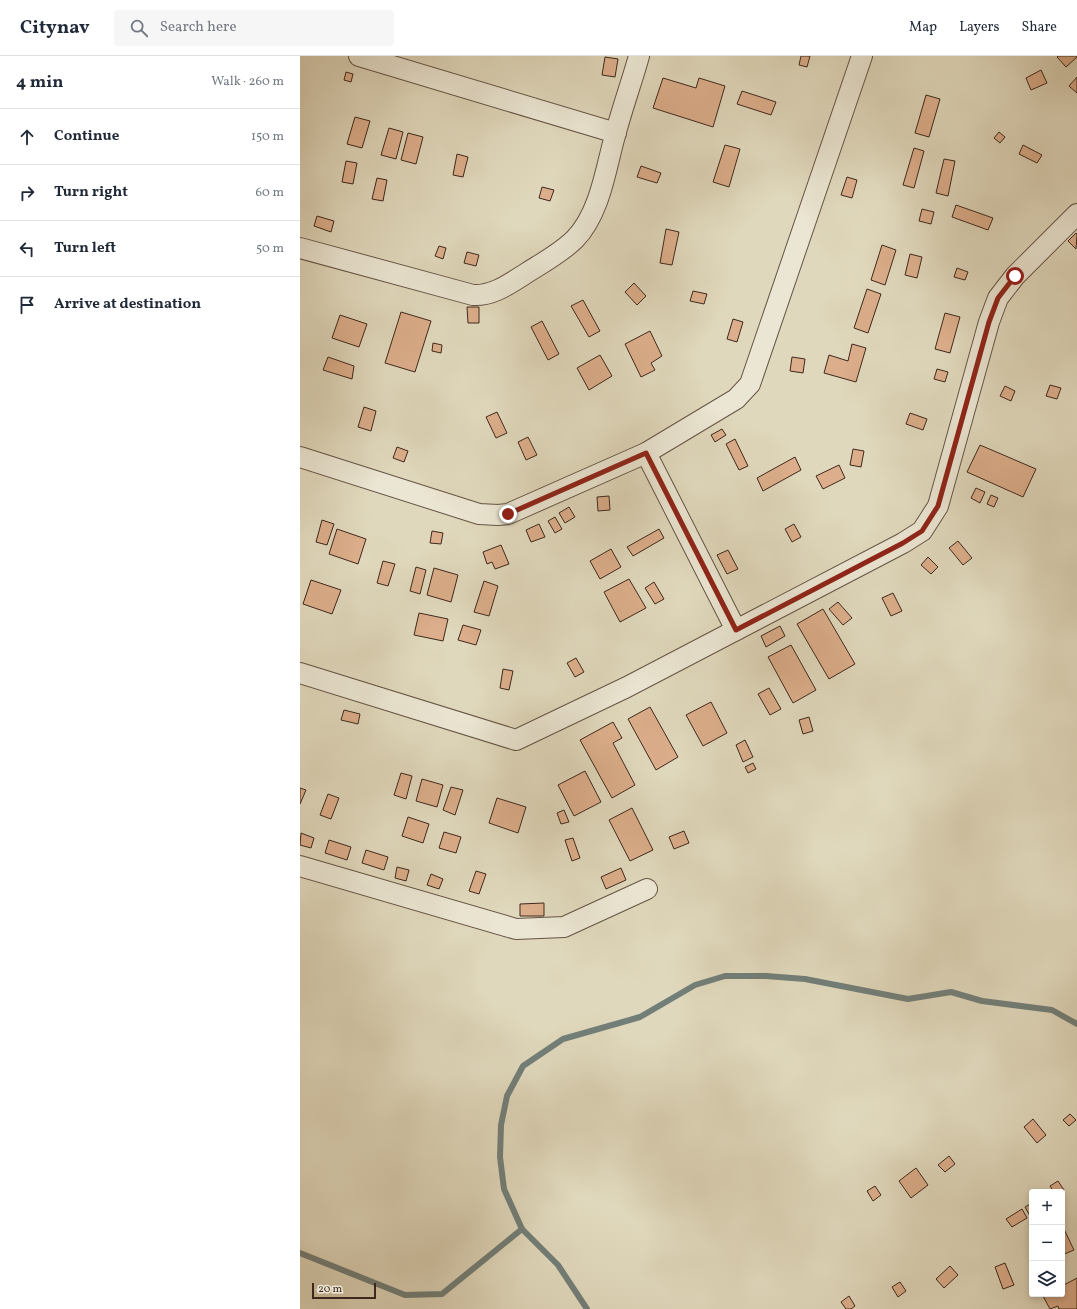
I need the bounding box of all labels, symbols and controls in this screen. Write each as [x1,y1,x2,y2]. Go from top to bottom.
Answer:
search box [114,10,394,46]
text: Citynav [20,15,90,41]
icon: search [128,17,150,39]
text: Search here [160,17,237,38]
text: Map [909,18,937,37]
text: Layers [959,18,999,37]
text: Share [1021,18,1057,37]
text: 4 min [16,71,63,94]
text: Walk · 260 m [211,73,284,91]
icon: ahead [16,126,38,148]
text: Continue [54,126,119,147]
text: 150 m [251,128,284,146]
icon: right [16,182,38,204]
text: Turn right [54,182,128,203]
text: 60 m [256,184,284,202]
icon: left [16,238,38,260]
text: Turn left [54,238,116,259]
text: 50 m [256,240,284,258]
route start [1006,267,1024,285]
icon: arrive [16,294,38,316]
text: Arrive at destination [54,294,201,315]
route end [499,505,517,523]
map controls [1029,1189,1065,1297]
button: + [1029,1189,1065,1225]
button: − [1029,1225,1065,1261]
button: layers [1029,1261,1065,1297]
scale bar [312,1281,376,1300]
text: 20 m [318,1282,342,1297]

